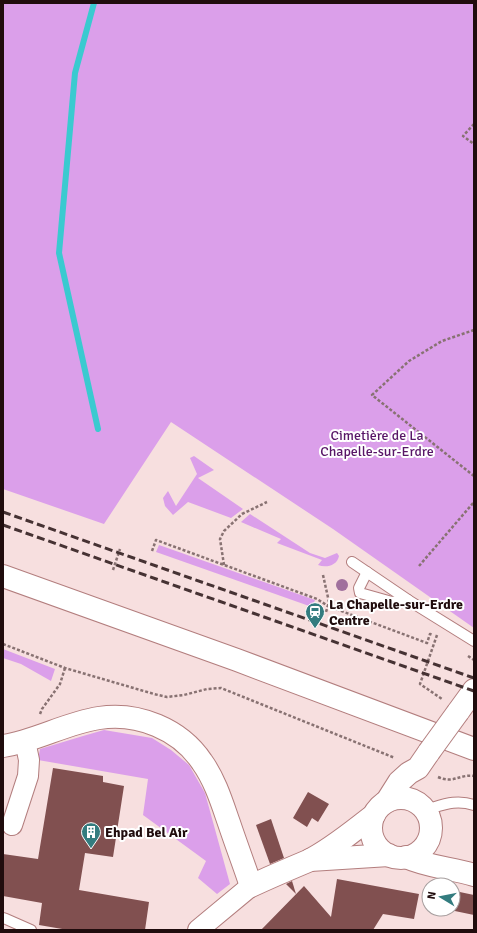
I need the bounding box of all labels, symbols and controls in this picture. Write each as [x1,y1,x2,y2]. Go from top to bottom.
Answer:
park label: Cimetière de La Chapelle-sur-Erdre [320,427,434,460]
place label: La Chapelle-sur-Erdre Centre [329,596,463,629]
station icon: La Chapelle-sur-Erdre Centre [304,601,326,629]
building icon: Ehpad Bel Air [80,821,102,849]
place label: Ehpad Bel Air [105,824,188,841]
north arrow [421,877,461,917]
text: N [425,890,439,900]

